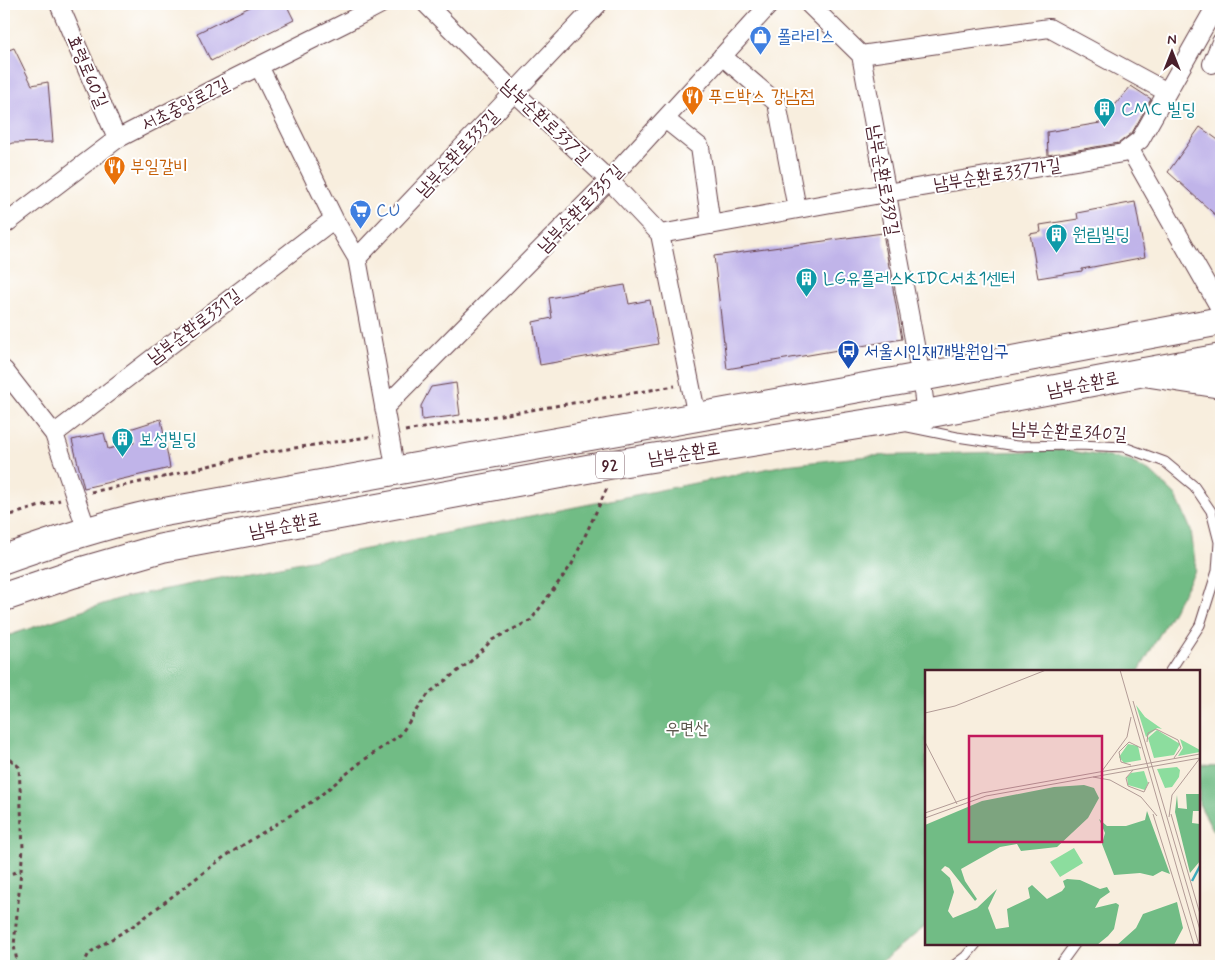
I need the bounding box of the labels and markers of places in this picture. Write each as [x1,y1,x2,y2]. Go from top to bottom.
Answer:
shop icon: 폴라리스 [749,24,773,55]
place label: 폴라리스 [777,25,835,49]
restaurant icon: 푸드박스 강남점 [680,84,704,115]
place label: 푸드박스 강남점 [708,85,815,109]
building icon: CMC 빌딩 [1093,97,1117,128]
place label: CMC 빌딩 [1121,98,1196,122]
restaurant icon: 부일갈비 [102,154,126,185]
place label: 부일갈비 [130,155,188,179]
supermarket icon: CU [348,198,372,229]
place label: CU [376,199,401,223]
building icon: 원림빌딩 [1044,222,1068,253]
place label: 원림빌딩 [1072,223,1130,247]
building icon: LG유플러스KIDC서초1센터 [795,266,819,297]
place label: LG유플러스KIDC서초1센터 [823,267,1015,291]
bus stop icon: 서울시인재개발원입구 [836,339,860,370]
place label: 서울시인재개발원입구 [864,340,1009,364]
building icon: 보성빌딩 [111,427,135,458]
place label: 보성빌딩 [139,428,197,452]

